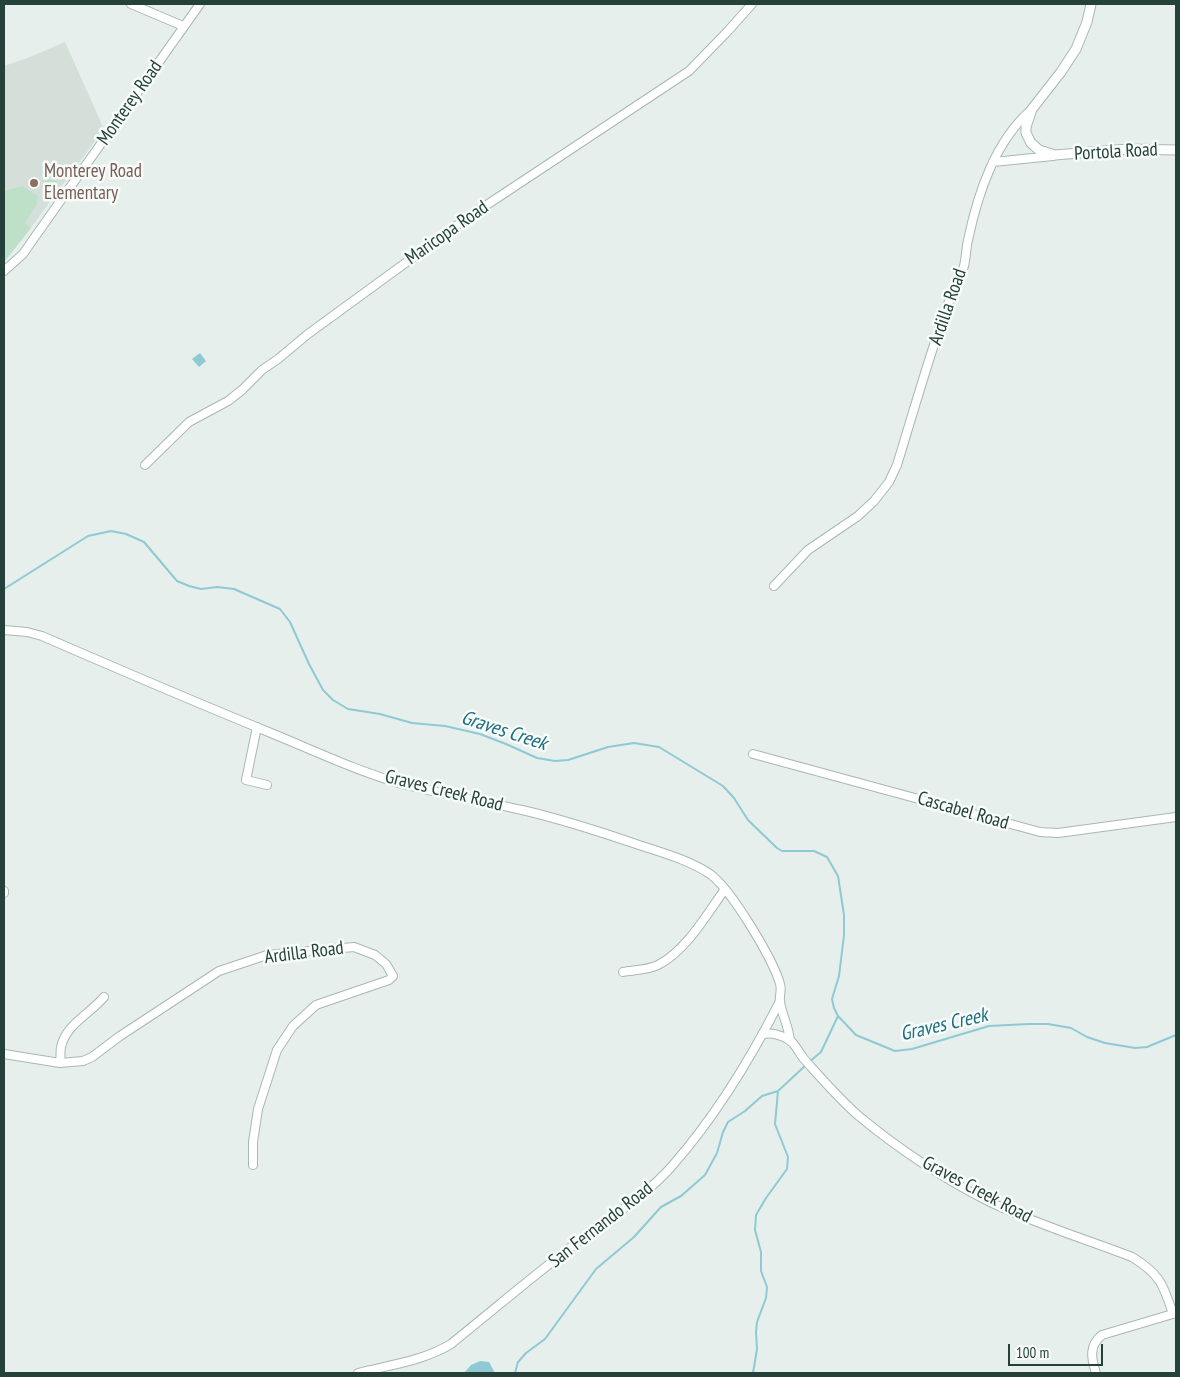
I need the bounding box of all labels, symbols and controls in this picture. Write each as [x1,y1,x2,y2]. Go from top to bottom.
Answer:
street label: Monterey Road [93,56,167,150]
street label: Portola Road [1074,138,1158,166]
place label: Monterey Road Elementary [44,161,142,205]
marker: Monterey Road Elementary [28,177,40,189]
street label: Maricopa Road [401,196,493,270]
street label: Ardilla Road [924,266,972,348]
water label: Graves Creek [458,706,550,756]
street label: Graves Creek Road [383,765,505,817]
street label: Cascabel Road [915,787,1011,835]
street label: Ardilla Road [263,937,345,969]
water label: Graves Creek [898,1003,990,1047]
street label: Graves Creek Road [918,1152,1036,1228]
street label: San Fernando Road [544,1177,658,1273]
scale bar [1010,1334,1105,1366]
text: 100 m [1016,1343,1049,1362]

